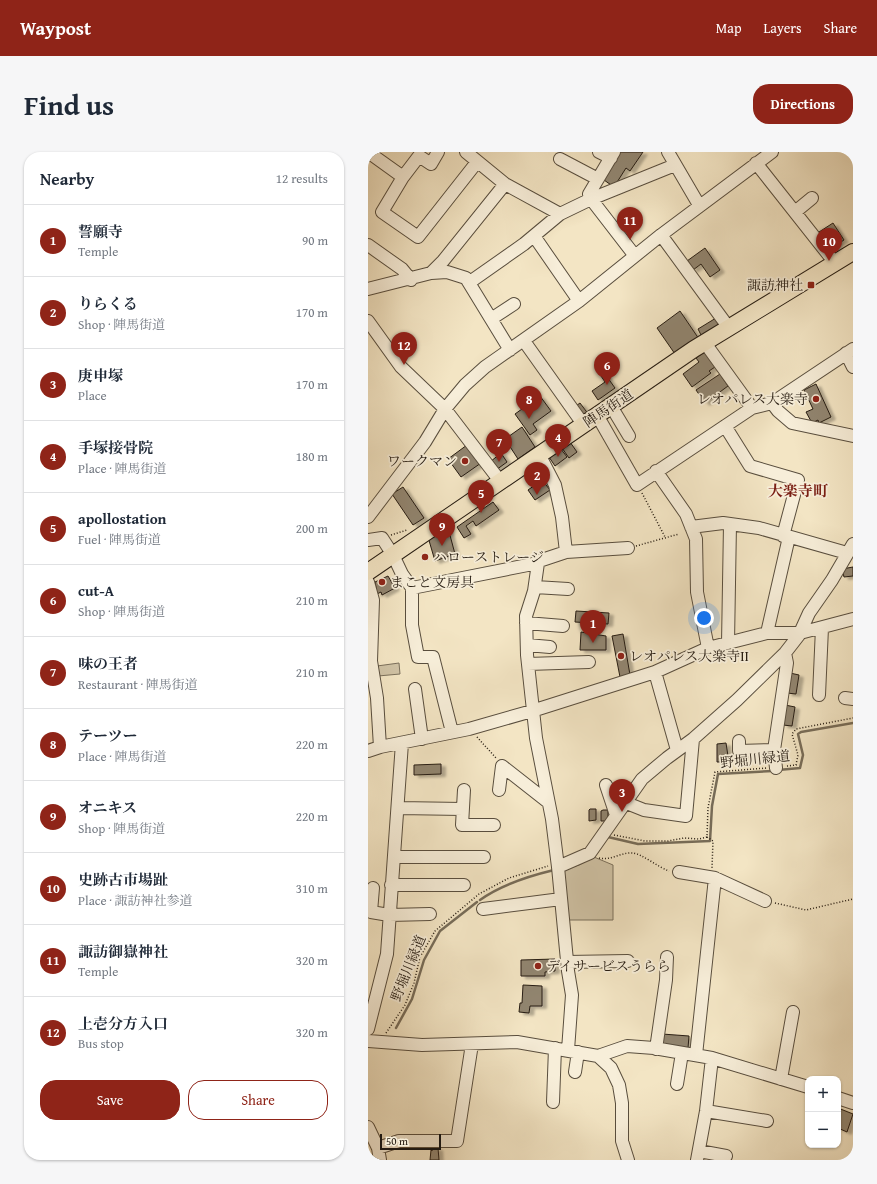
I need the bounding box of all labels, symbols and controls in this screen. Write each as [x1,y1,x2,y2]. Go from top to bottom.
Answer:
text: Waypost [20,14,91,42]
text: Map [716,18,742,38]
text: Layers [764,18,802,38]
text: Share [824,18,857,38]
text: Find us [24,84,114,125]
button: Directions [753,84,853,124]
text: Nearby [40,166,94,191]
text: 12 results [276,169,328,188]
pin: 11 [617,207,643,240]
text: 誓願寺 [78,221,123,242]
pin: 10 [816,228,842,261]
text: 1 [50,231,56,250]
text: 90 m [302,231,328,250]
text: Temple [78,242,118,261]
place label: 諏訪神社 [747,275,803,295]
marker: 諏訪神社 [806,280,816,290]
text: りらくる [78,293,138,314]
text: 2 [50,303,56,322]
text: 170 m [296,303,328,322]
text: Shop · 陣馬街道 [78,315,165,334]
pin: 12 [391,332,417,365]
pin: 6 [594,352,620,385]
text: 庚申塚 [78,365,123,386]
text: 3 [50,375,56,394]
text: 170 m [296,375,328,394]
street label: 陣馬街道 [579,384,637,432]
text: Place [78,386,107,405]
pin: 8 [516,386,542,419]
place label: レオパレス大楽寺 [697,389,808,409]
marker: レオパレス大楽寺 [811,394,821,404]
pin: 4 [545,424,571,457]
pin: 7 [486,429,512,462]
text: 手塚接骨院 [78,437,153,458]
text: 4 [50,447,56,466]
text: 180 m [296,447,328,466]
place label: ワークマン [387,451,457,471]
marker: ワークマン [460,456,470,466]
text: Place · 陣馬街道 [78,459,167,478]
pin: 2 [524,462,550,495]
pin: 5 [468,480,494,513]
district label: 大楽寺町 [768,480,828,501]
text: apollostation [78,508,166,529]
pin: 9 [429,513,455,546]
text: 5 [50,519,56,538]
text: 200 m [296,519,328,538]
text: Fuel · 陣馬街道 [78,530,161,549]
place label: ハローストレージ [433,547,544,567]
marker: ハローストレージ [420,552,430,562]
place label: まこと文房具 [390,572,474,592]
marker: まこと文房具 [377,577,387,587]
text: cut-A [78,580,114,601]
text: 6 [50,591,56,610]
text: 210 m [296,591,328,610]
text: Shop · 陣馬街道 [78,602,165,621]
your location [694,608,714,628]
pin: 1 [580,610,606,643]
place label: レオパレス大楽寺Ⅱ [629,646,749,666]
marker: レオパレス大楽寺Ⅱ [616,651,626,661]
text: 味の王者 [78,653,138,674]
text: 7 [50,663,56,682]
text: 210 m [296,663,328,682]
text: Restaurant · 陣馬街道 [78,675,198,694]
text: テーツー [78,725,137,746]
text: 8 [50,735,56,754]
text: 220 m [296,735,328,754]
street label: 野堀川緑道 [719,745,791,773]
text: Place · 陣馬街道 [78,747,167,766]
pin: 3 [609,779,635,812]
text: オニキス [78,797,137,818]
text: 9 [50,807,56,826]
text: 220 m [296,807,328,826]
text: Shop · 陣馬街道 [78,819,165,838]
text: 史跡古市場趾 [78,869,168,890]
text: 10 [46,879,60,898]
text: 310 m [296,879,328,898]
text: Place · 諏訪神社参道 [78,891,193,910]
street label: 野堀川緑道 [386,932,430,1004]
text: 諏訪御嶽神社 [78,941,168,962]
text: 11 [46,951,60,970]
text: 320 m [296,951,328,970]
place label: デイサービスうらら [546,956,671,976]
marker: デイサービスうらら [533,961,543,971]
text: Temple [78,962,118,981]
text: 上壱分方入口 [78,1013,168,1034]
text: 12 [46,1023,60,1042]
text: 320 m [296,1023,328,1042]
text: Bus stop [78,1034,124,1053]
map controls [805,1076,841,1148]
button: + [805,1076,841,1112]
button: Save [40,1080,180,1120]
button: Share [188,1080,328,1120]
button: − [805,1112,841,1148]
scale bar [380,1132,441,1151]
text: 50 m [386,1133,408,1149]

